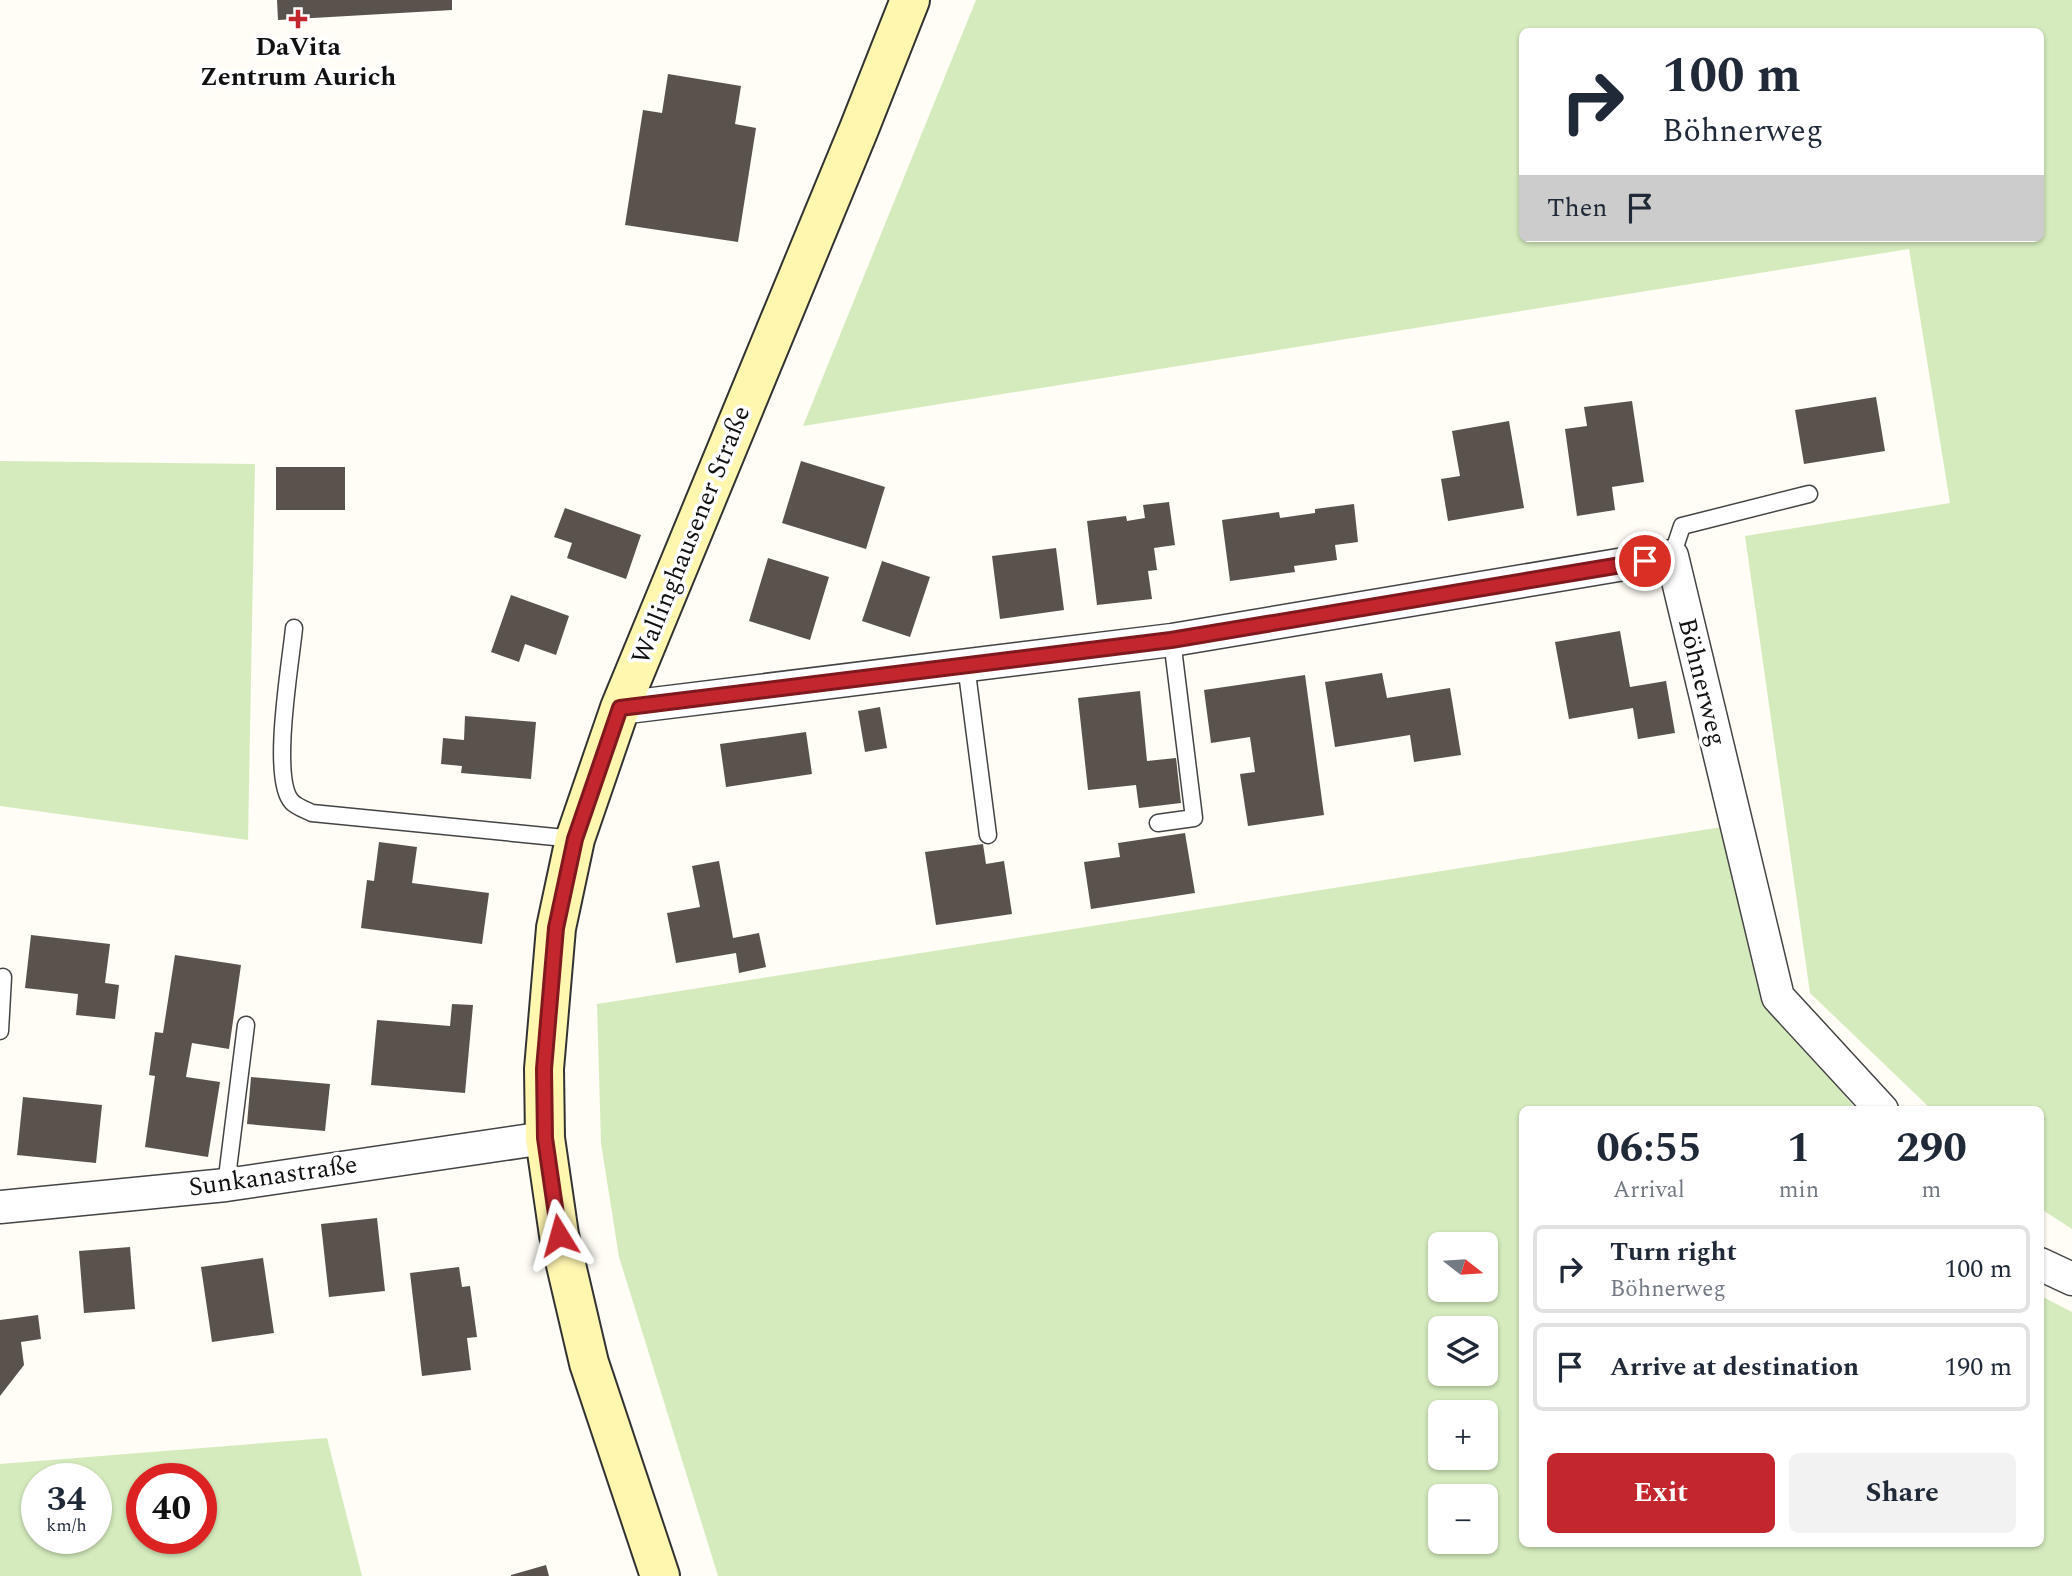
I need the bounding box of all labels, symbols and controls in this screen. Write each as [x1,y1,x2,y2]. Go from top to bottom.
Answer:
marker: DaVita Zentrum Aurich [288,9,308,29]
place label: DaVita Zentrum Aurich [200,27,396,97]
text: 100 m [1662,39,1801,114]
icon: right [1547,56,1638,147]
text: Böhnerweg [1662,107,1823,156]
text: Then [1547,188,1607,228]
icon: arrive [1621,189,1659,227]
street label: Wallinghausener Straße [621,400,761,670]
pin [1615,531,1675,591]
icon: arrive [1626,542,1664,580]
street label: Böhnerweg [1667,614,1737,750]
text: 06:55 [1596,1117,1702,1180]
text: 1 [1787,1117,1811,1180]
text: 290 [1896,1117,1967,1180]
street label: Sunkanastraße [186,1144,360,1208]
text: Arrival [1613,1173,1685,1208]
text: min [1779,1173,1819,1208]
text: m [1922,1173,1941,1208]
position arrow [522,1198,596,1272]
north arrow [1428,1232,1498,1302]
map controls [1428,1232,1498,1554]
text: Turn right [1610,1232,1737,1272]
text: 100 m [1944,1249,2012,1289]
icon: right [1551,1250,1589,1288]
text: Böhnerweg [1610,1272,1726,1307]
button: layers [1428,1316,1498,1386]
text: Arrive at destination [1610,1347,1859,1387]
text: 190 m [1944,1347,2012,1387]
icon: arrive [1551,1348,1589,1386]
button: + [1428,1400,1498,1470]
button: Exit [1547,1453,1775,1533]
button: Share [1789,1453,2016,1533]
speed limit sign: 40 [126,1463,217,1554]
text: 34 [47,1473,86,1526]
button: − [1428,1484,1498,1554]
text: km/h [46,1512,87,1539]

